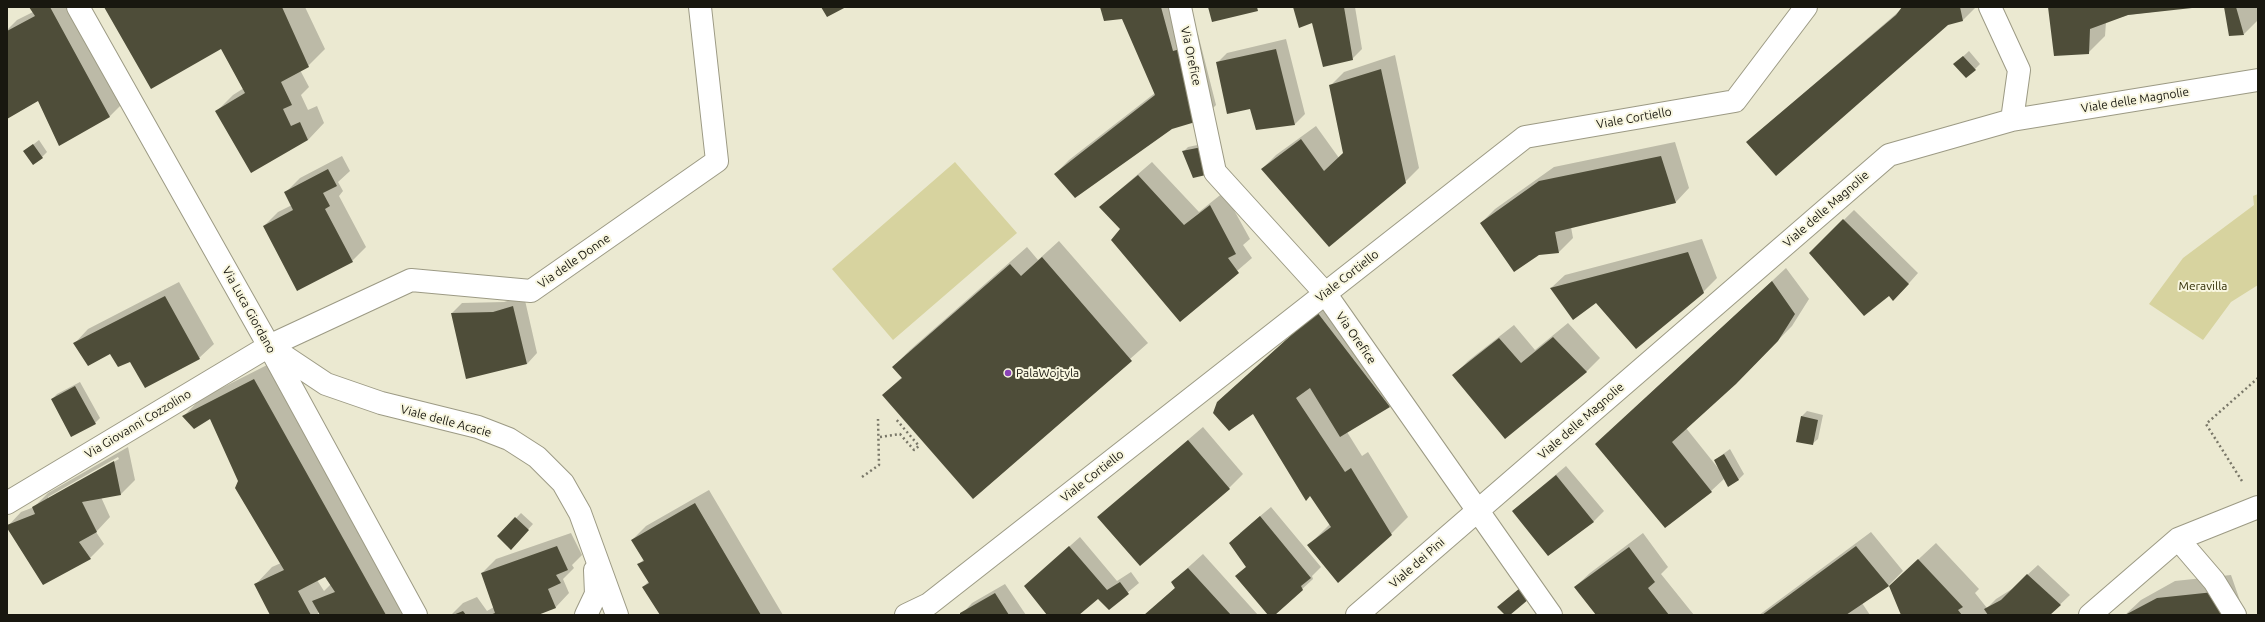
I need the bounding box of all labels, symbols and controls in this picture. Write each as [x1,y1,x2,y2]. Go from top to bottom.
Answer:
street label: Via Orefice [1178,25,1204,87]
street label: Viale delle Magnolie [2080,84,2190,116]
street label: Viale Cortiello [1595,104,1673,132]
street label: Viale delle Magnolie [1780,168,1872,250]
street label: Via delle Donne [535,231,613,291]
street label: Viale Cortiello [1313,247,1381,305]
street label: Via Luca Giordano [219,264,279,356]
park label: Meravilla [2179,279,2227,293]
street label: Via Orefice [1333,309,1379,367]
place label: PalaWojtyla [1016,366,1079,380]
marker: PalaWojtyla [1003,368,1013,378]
street label: Viale delle Magnolie [1535,380,1627,462]
street label: Via Giovanni Cozzolino [82,387,194,461]
street label: Viale delle Acacie [399,402,493,440]
street label: Viale Cortiello [1058,447,1126,505]
street label: Viale dei Pini [1386,535,1448,591]

